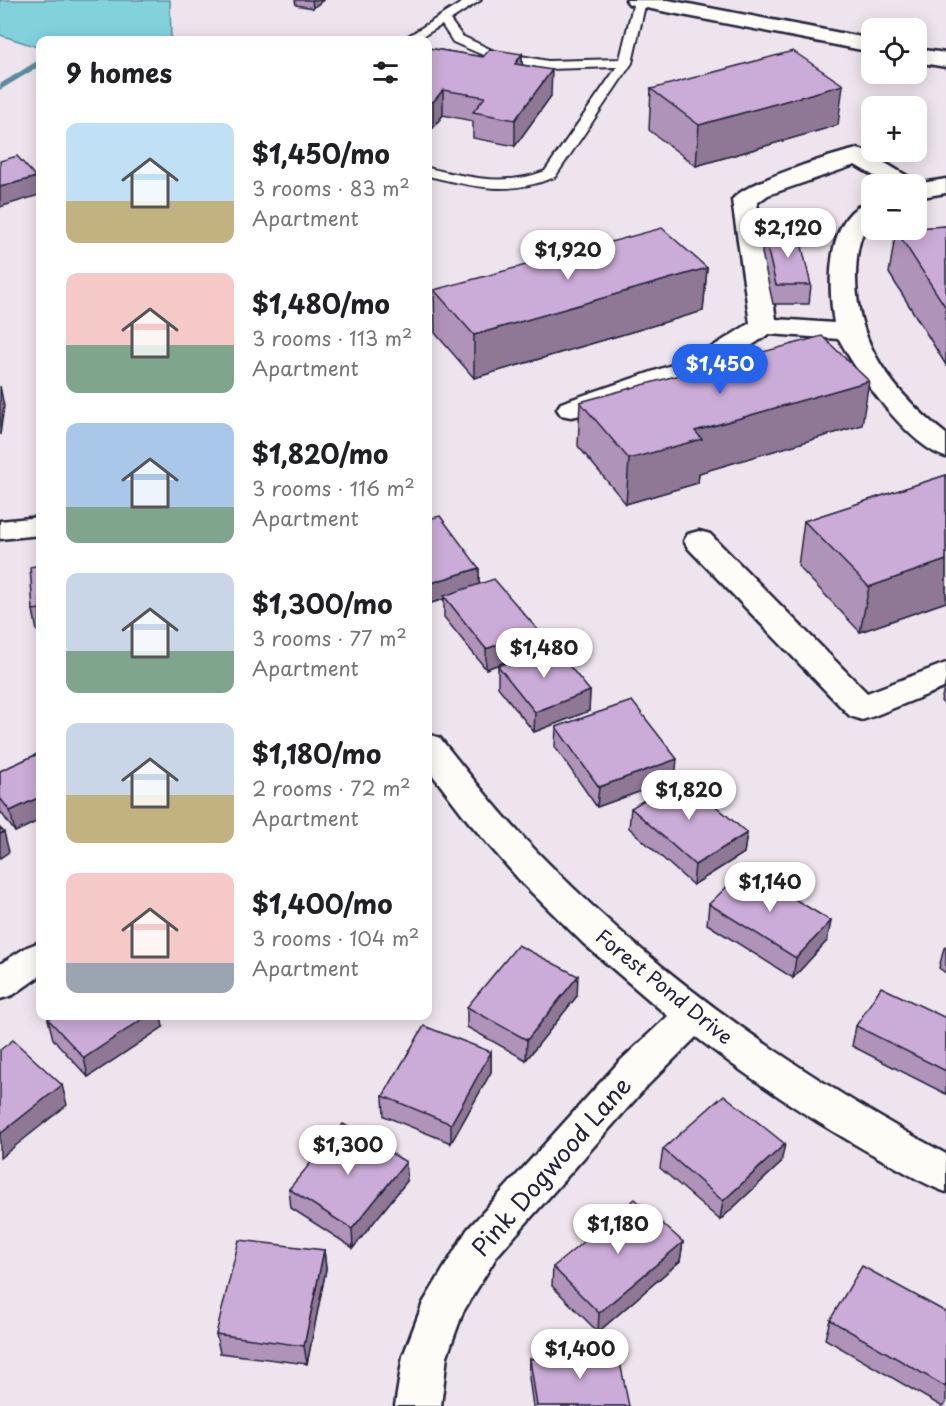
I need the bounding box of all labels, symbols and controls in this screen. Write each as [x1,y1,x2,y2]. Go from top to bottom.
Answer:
map controls [861,18,927,240]
button: locate [861,18,927,84]
text: 9 homes [66,53,172,92]
icon: filters [369,56,402,89]
button: + [861,96,927,162]
text: $1,450/mo [252,134,390,173]
icon: home [114,147,186,219]
text: 3 rooms · 83 m² [252,173,410,203]
button: − [861,174,927,240]
text: Apartment [252,203,359,233]
pin: $2,120 [739,208,837,259]
text: $2,120 [754,212,822,242]
pin: $1,920 [519,230,617,281]
text: $1,920 [534,234,602,264]
text: $1,480/mo [252,284,390,323]
icon: home [114,297,186,369]
text: 3 rooms · 113 m² [252,323,412,353]
pin: $1,450 [671,344,769,395]
text: $1,450 [686,348,754,378]
text: Apartment [252,353,359,383]
text: $1,820/mo [252,434,388,473]
icon: home [114,447,186,519]
text: 3 rooms · 116 m² [252,473,415,503]
text: Apartment [252,503,359,533]
text: $1,300/mo [252,584,392,623]
icon: home [114,597,186,669]
text: 3 rooms · 77 m² [252,623,407,653]
pin: $1,480 [495,628,593,679]
text: $1,480 [510,632,578,662]
text: Apartment [252,653,359,683]
text: $1,180/mo [252,734,381,773]
icon: home [114,747,186,819]
pin: $1,820 [640,770,738,821]
text: 2 rooms · 72 m² [252,773,411,803]
text: $1,820 [655,774,723,804]
text: Apartment [252,803,359,833]
pin: $1,140 [721,862,819,913]
text: $1,140 [739,866,801,896]
text: $1,400/mo [252,884,392,923]
icon: home [114,897,186,969]
street label: Forest Pond Drive [590,921,740,1051]
text: 3 rooms · 104 m² [252,923,419,953]
text: Apartment [252,953,359,983]
street label: Pink Dogwood Lane [462,1068,639,1264]
pin: $1,300 [299,1125,397,1176]
text: $1,300 [313,1129,383,1159]
pin: $1,180 [569,1204,667,1255]
text: $1,180 [587,1208,649,1238]
pin: $1,400 [531,1329,629,1380]
text: $1,400 [545,1333,615,1363]

